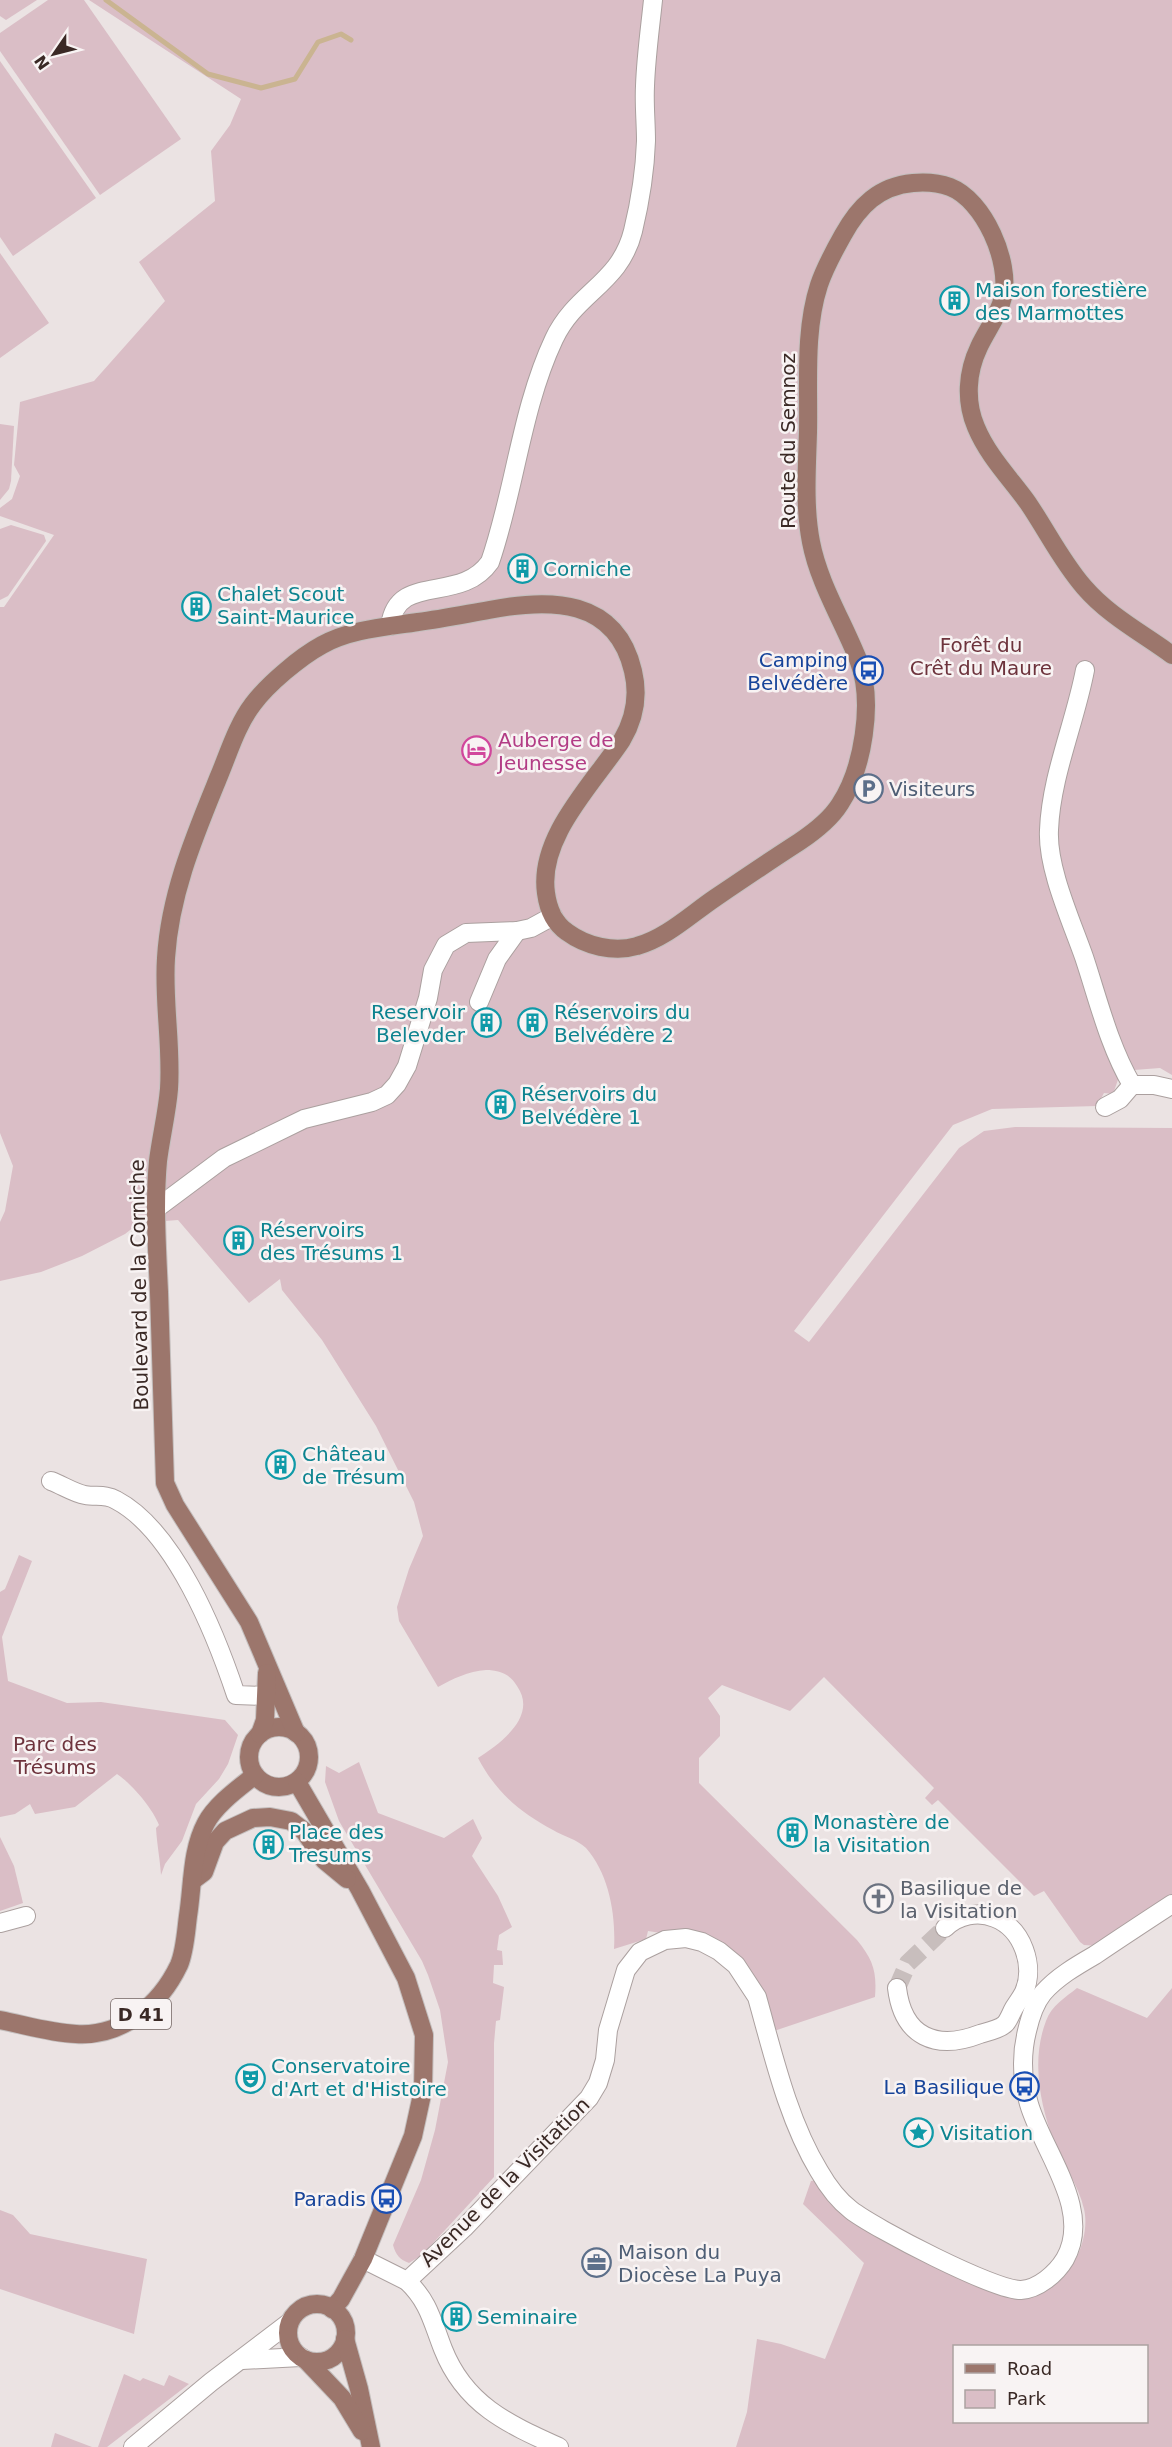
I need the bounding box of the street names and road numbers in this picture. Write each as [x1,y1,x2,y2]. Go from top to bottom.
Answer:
street label: Route du Semnoz [776,353,800,529]
street label: Boulevard de la Corniche [125,1159,153,1411]
road number: D 41 [111,1999,171,2029]
street label: Avenue de la Visitation [415,2092,595,2272]

